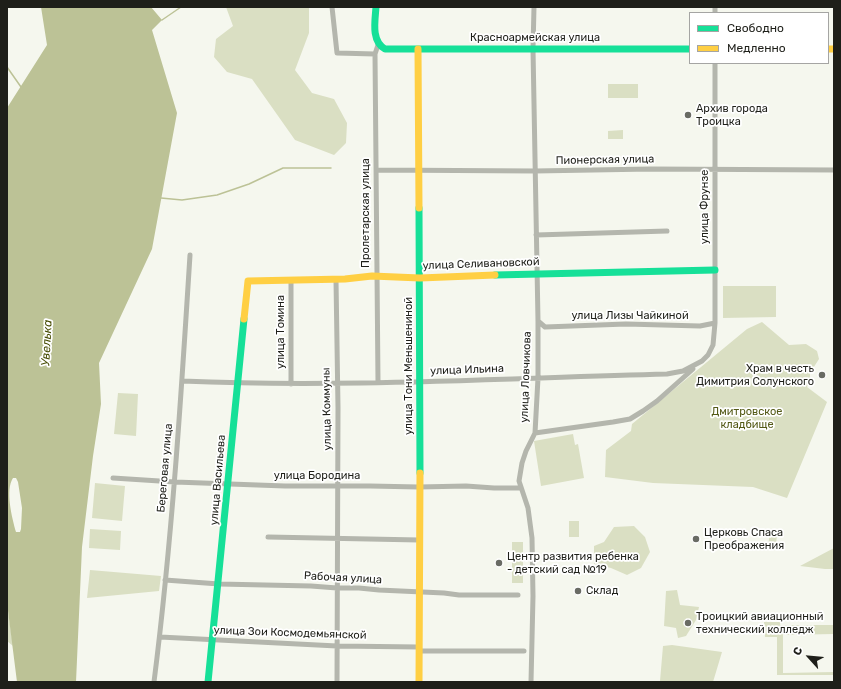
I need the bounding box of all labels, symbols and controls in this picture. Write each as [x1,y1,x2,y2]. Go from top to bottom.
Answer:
legend [689,12,829,64]
text: Свободно [727,21,784,35]
street label: Красноармейская улица [470,31,600,45]
text: Медленно [727,41,786,55]
place label: Архив города Троицка [696,102,768,128]
marker: Архив города Троицка [683,110,693,120]
street label: Пионерская улица [556,153,654,167]
street label: Пролетарская улица [359,158,373,268]
street label: улица Фрунзе [698,170,712,244]
street label: улица Селивановской [422,255,540,273]
street label: улица Томина [274,295,288,369]
street label: улица Тони Меньшениной [402,297,416,435]
street label: улица Лизы Чайкиной [571,309,689,323]
water label: Увелька [39,319,55,367]
street label: улица Ловчикова [518,331,534,423]
street label: улица Ильина [430,362,504,378]
place label: Храм в честь Димитрия Солунского [696,362,814,388]
street label: улица Коммуны [320,367,334,451]
marker: Храм в честь Димитрия Солунского [817,370,827,380]
park label: Дмитровское кладбище [712,405,782,431]
street label: Береговая улица [155,423,175,513]
street label: улица Васильева [207,434,229,526]
street label: улица Бородина [274,469,360,483]
place label: Церковь Спаса Преображения [704,526,784,552]
marker: Церковь Спаса Преображения [691,534,701,544]
place label: Центр развития ребенка - детский сад №19 [507,550,639,576]
marker: Центр развития ребенка - детский сад №19 [494,558,504,568]
street label: Рабочая улица [304,569,382,587]
place label: Склад [586,584,618,598]
marker: Склад [573,586,583,596]
place label: Троицкий авиационный технический колледж [696,610,823,636]
marker: Троицкий авиационный технический колледж [683,618,693,628]
street label: улица Зои Космодемьянской [213,624,367,642]
north arrow [789,637,829,677]
text: С [790,645,805,658]

